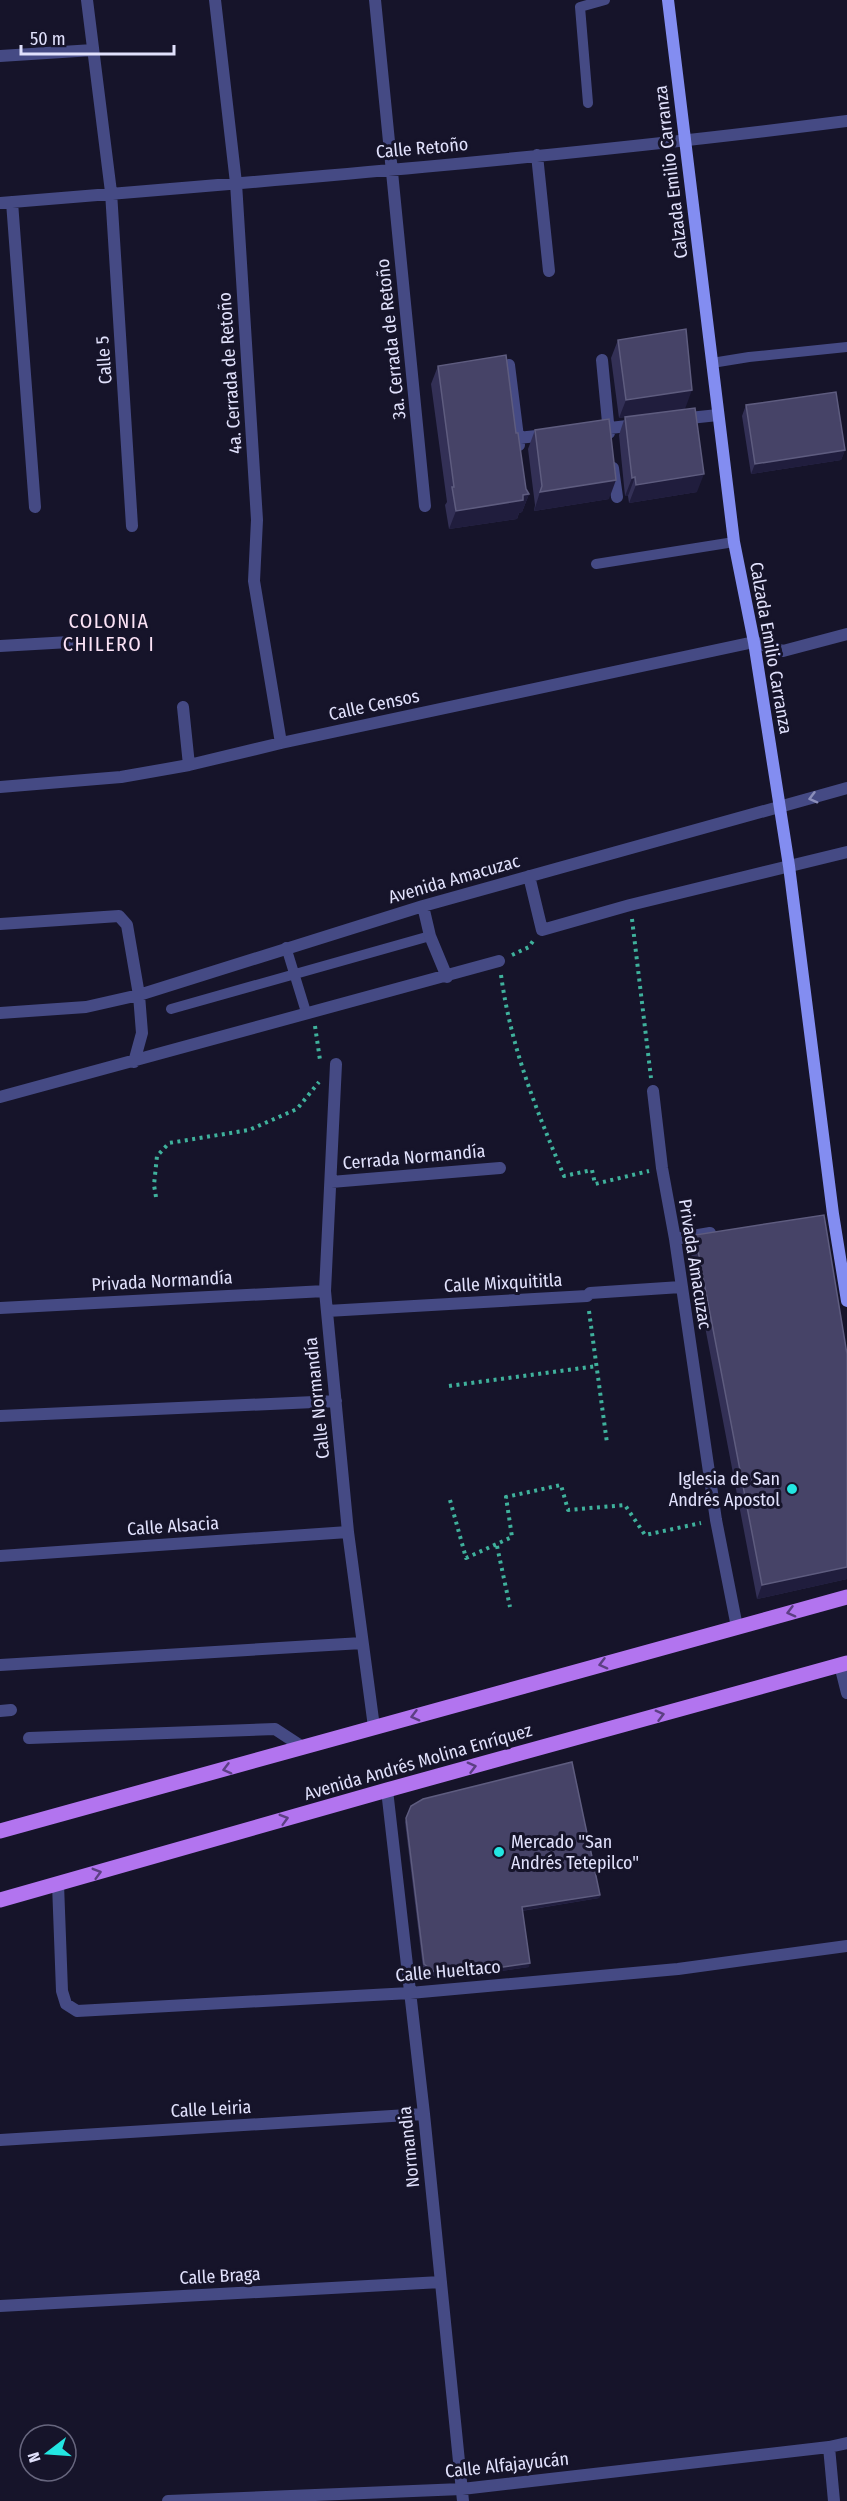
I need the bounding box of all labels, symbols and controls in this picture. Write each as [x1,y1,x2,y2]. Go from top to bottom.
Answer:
scale bar [21,18,174,56]
text: 50 m [30,28,66,50]
street label: Calzada Emilio Carranza [649,84,693,260]
street label: Calle Retoño [375,133,469,163]
street label: 3a. Cerrada de Retoño [372,258,410,420]
street label: 4a. Cerrada de Retoño [213,291,247,455]
street label: Calle 5 [91,335,117,385]
street label: Calzada Emilio Carranza [745,560,797,736]
district label: COLONIA CHILERO I [63,609,155,656]
street label: Calle Censos [327,685,422,725]
one-way arrow [808,791,819,803]
street label: Avenida Amacuzac [386,850,522,908]
street label: Cerrada Normandía [342,1140,486,1174]
street label: Privada Amacuzac [674,1197,716,1331]
street label: Privada Normandía [91,1266,233,1296]
street label: Calle Mixquititla [443,1269,563,1297]
street label: Calle Normandía [300,1336,334,1460]
place label: Iglesia de San Andrés Apostol [669,1468,780,1511]
marker: Iglesia de San Andrés Apostol [785,1482,799,1496]
street label: Calle Alsacia [126,1512,220,1540]
one-way arrow [786,1605,796,1617]
one-way arrow [598,1657,608,1669]
one-way arrow [410,1709,420,1721]
one-way arrow [654,1710,665,1722]
street label: Avenida Andrés Molina Enríquez [302,1719,534,1805]
one-way arrow [467,1761,477,1774]
one-way arrow [222,1762,233,1774]
one-way arrow [279,1814,289,1827]
place label: Mercado "San Andrés Tetepilco" [511,1831,639,1874]
marker: Mercado "San Andrés Tetepilco" [492,1845,506,1859]
one-way arrow [91,1868,102,1880]
street label: Calle Hueltaco [394,1955,502,1987]
street label: Calle Leiria [170,2096,252,2122]
street label: Normandia [394,2105,424,2189]
street label: Calle Braga [179,2263,261,2289]
north arrow [18,2423,78,2483]
street label: Calle Alfajayucán [444,2448,570,2482]
text: N [24,2450,45,2465]

